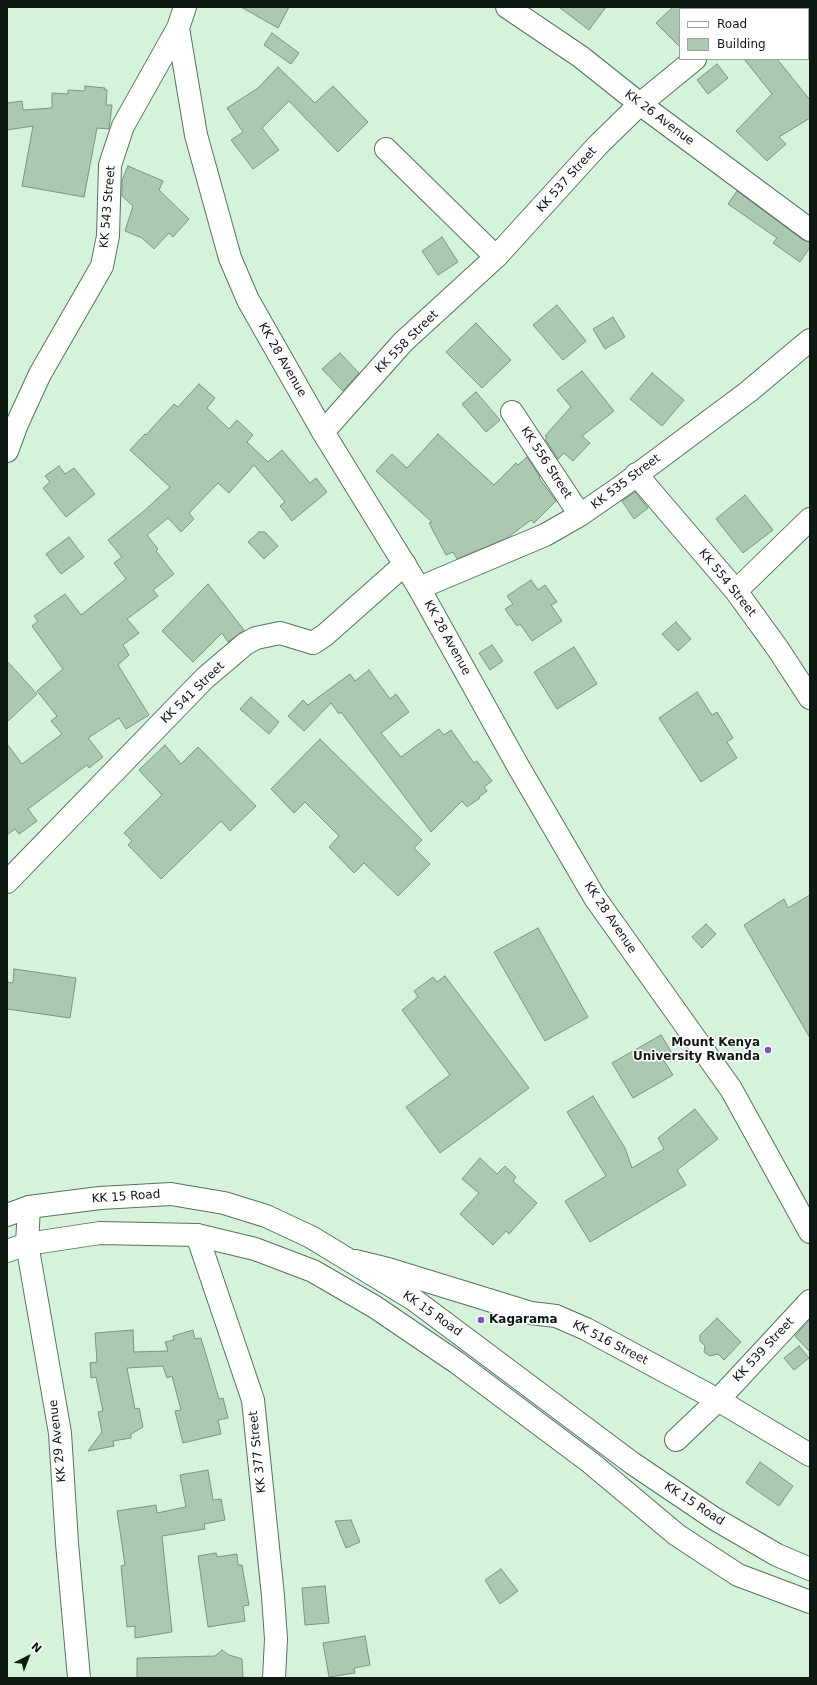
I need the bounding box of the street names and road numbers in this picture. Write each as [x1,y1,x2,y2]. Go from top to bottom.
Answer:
street label: KK 26 Avenue [621,87,697,149]
street label: KK 537 Street [534,144,600,216]
street label: KK 543 Street [97,165,119,249]
street label: KK 558 Street [373,308,441,376]
street label: KK 28 Avenue [255,320,309,400]
street label: KK 556 Street [517,424,575,502]
street label: KK 535 Street [589,451,663,513]
street label: KK 554 Street [695,546,759,620]
street label: KK 28 Avenue [421,598,473,678]
street label: KK 541 Street [158,659,228,727]
street label: KK 28 Avenue [581,879,639,957]
street label: KK 15 Road [91,1187,161,1207]
street label: KK 15 Road [400,1288,464,1340]
street label: KK 539 Street [731,1315,797,1385]
street label: KK 516 Street [570,1318,650,1368]
street label: KK 29 Avenue [46,1399,70,1483]
street label: KK 377 Street [247,1410,269,1494]
street label: KK 15 Road [661,1479,727,1529]

